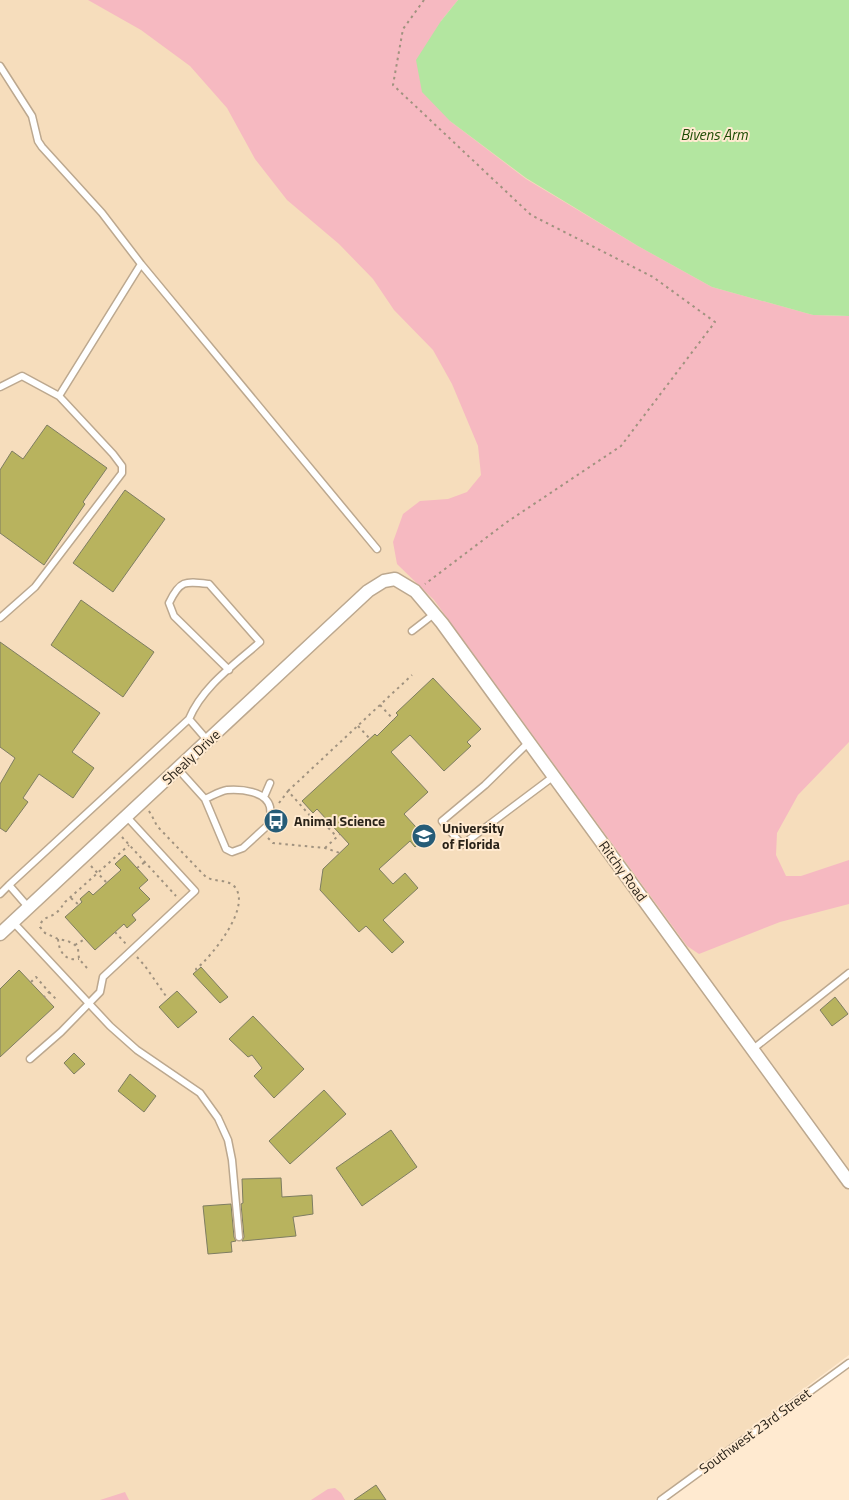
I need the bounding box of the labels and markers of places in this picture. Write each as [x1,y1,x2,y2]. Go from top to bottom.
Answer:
bus stop icon: Animal Science [263,808,289,834]
place label: Animal Science [294,810,385,831]
place label: University of Florida [442,817,504,854]
school or university icon: University of Florida [411,823,437,849]

